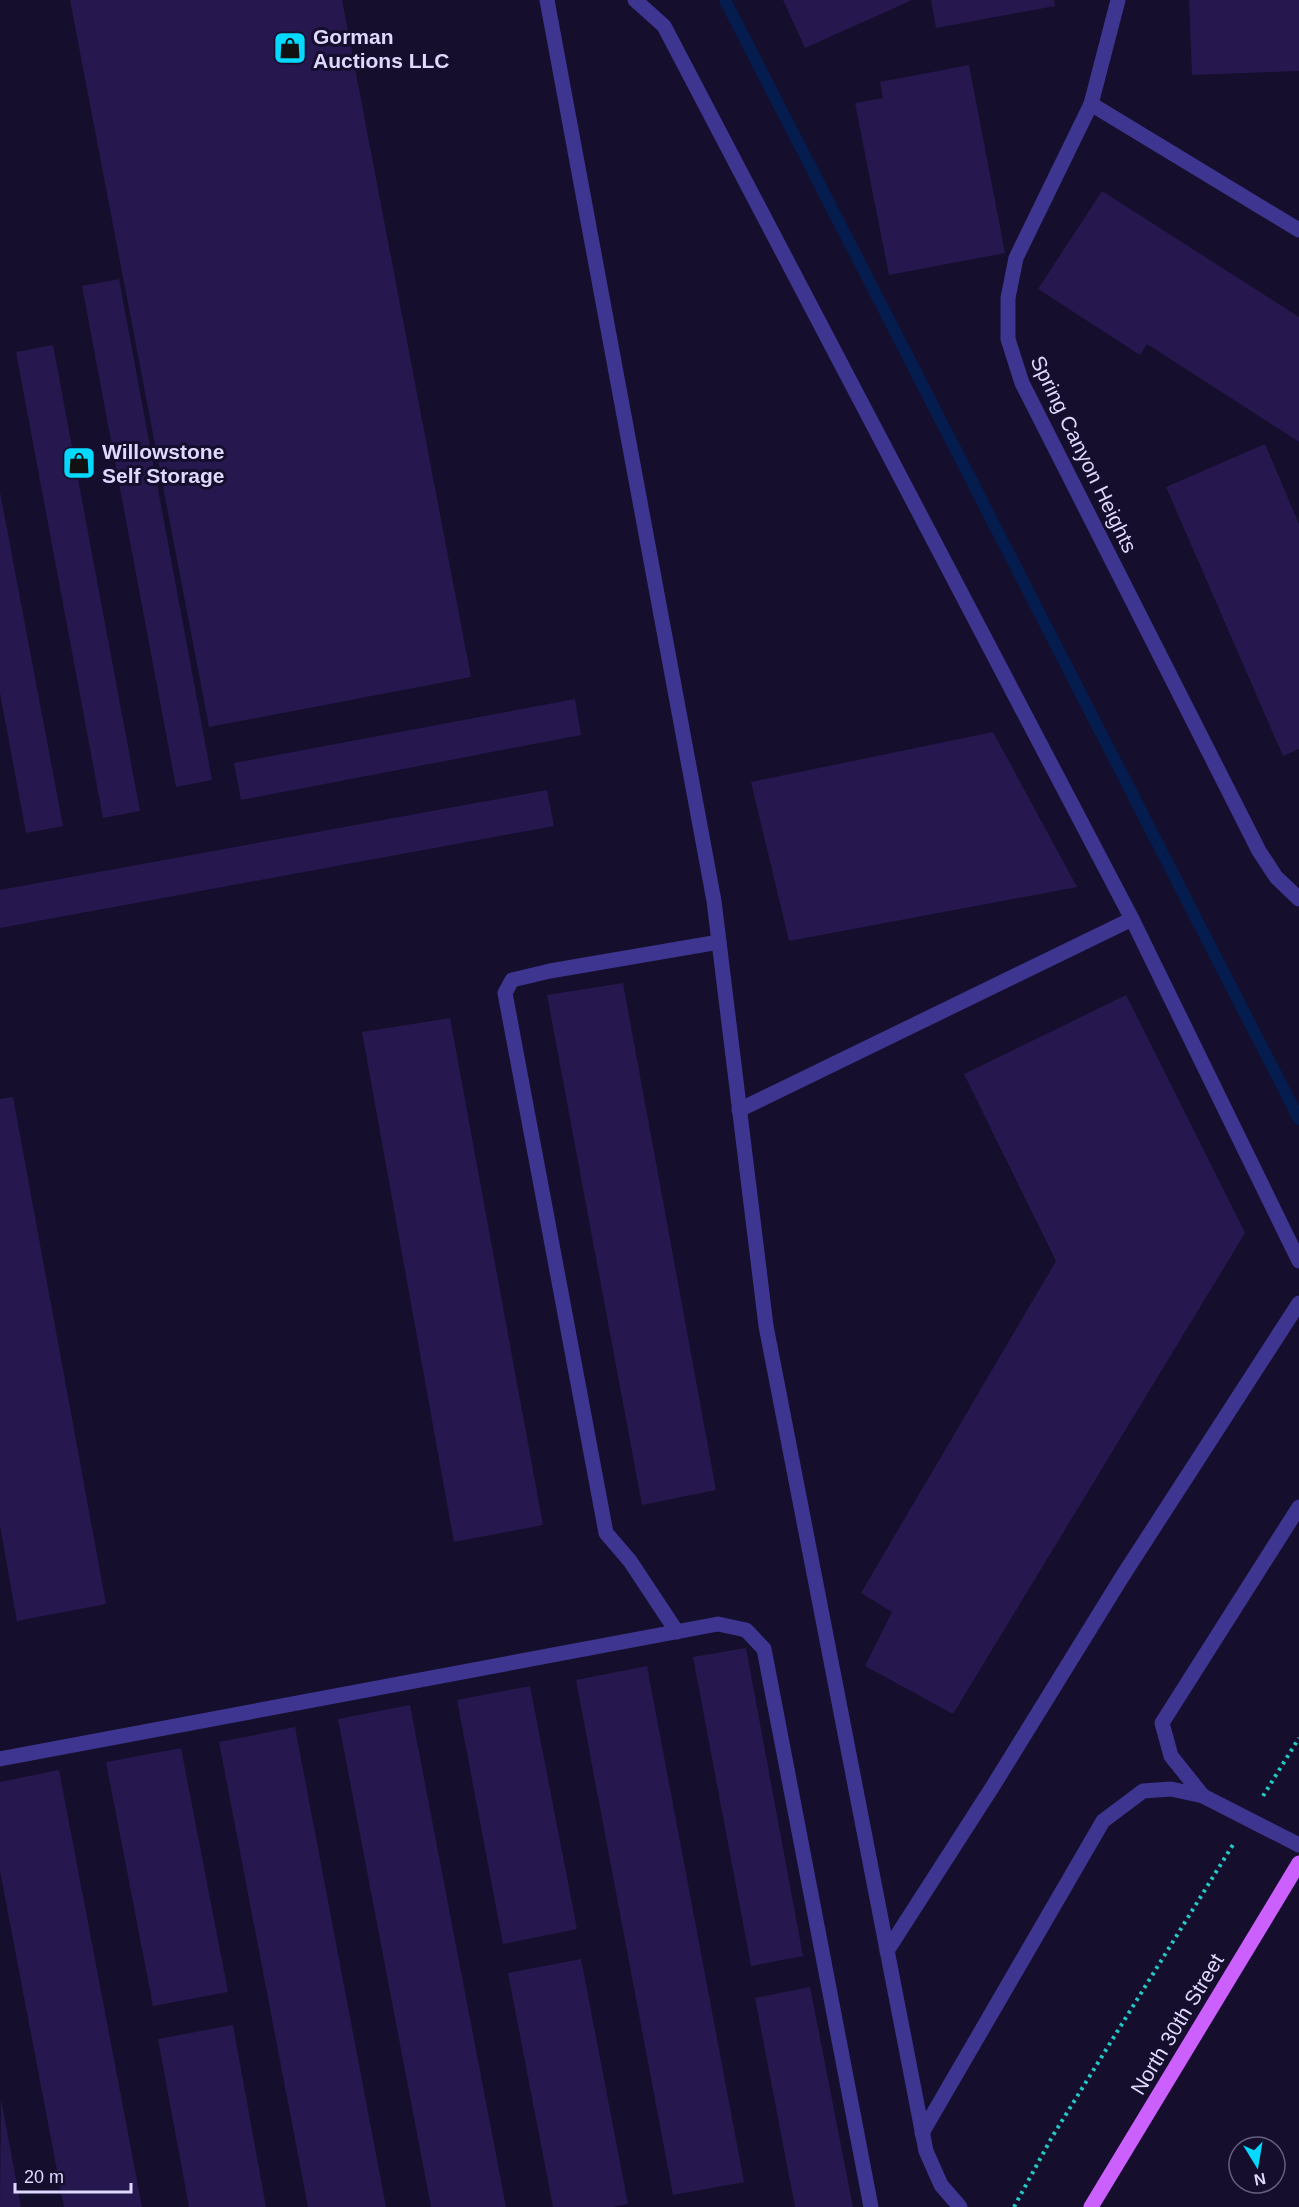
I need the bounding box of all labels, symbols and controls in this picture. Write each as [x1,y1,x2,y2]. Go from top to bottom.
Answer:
place label: Gorman Auctions LLC [313,25,450,72]
shop icon: Gorman Auctions LLC [272,30,308,66]
street label: Spring Canyon Heights [1026,352,1142,556]
place label: Willowstone Self Storage [102,440,225,487]
shop icon: Willowstone Self Storage [61,445,97,481]
street label: North 30th Street [1126,1949,1228,2098]
north arrow [1227,2135,1287,2195]
scale bar [15,2156,130,2194]
text: 20 m [24,2167,64,2187]
text: N [1252,2170,1267,2189]

